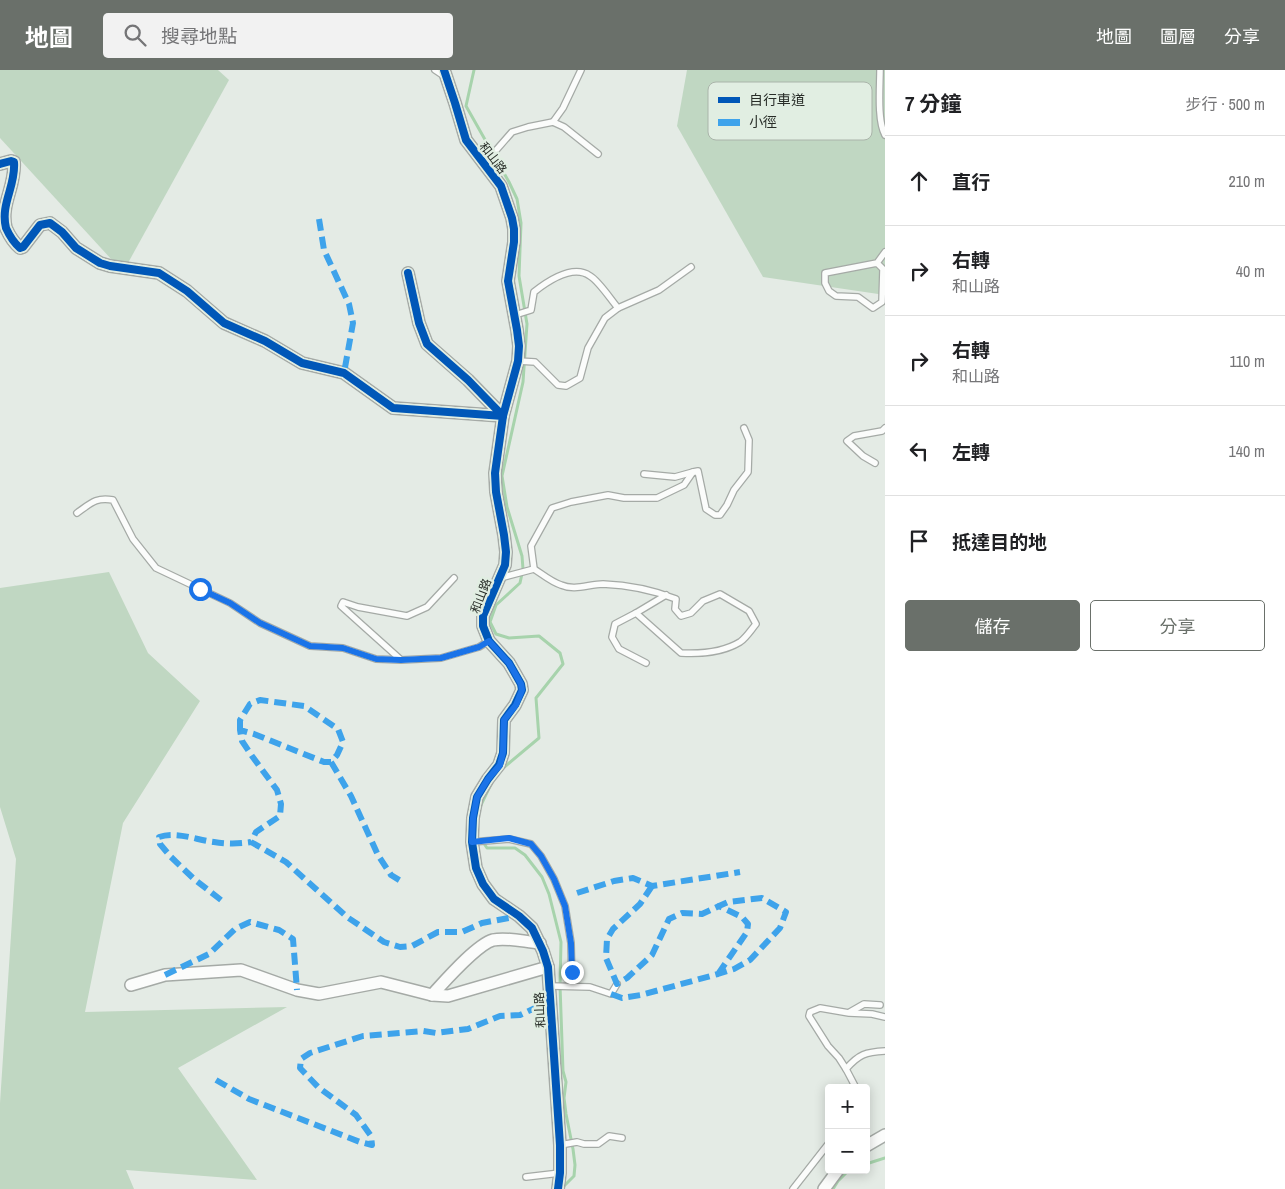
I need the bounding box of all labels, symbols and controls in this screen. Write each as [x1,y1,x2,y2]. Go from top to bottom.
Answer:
search box [103,13,453,58]
text: 地圖 [25,21,73,53]
icon: search [121,21,149,49]
text: 搜尋地點 [161,23,237,49]
text: 地圖 [1096,24,1132,49]
text: 圖層 [1160,24,1196,49]
text: 分享 [1224,24,1260,49]
legend [708,82,872,140]
text: 7 分鐘 [905,89,961,118]
text: 自行車道 [749,91,805,109]
text: 步行 · 500 m [1186,93,1265,115]
text: 小徑 [749,113,777,131]
street label: 和山路 [476,139,510,177]
icon: ahead [905,167,933,195]
text: 直行 [952,169,990,195]
text: 210 m [1229,170,1265,192]
text: 右轉 [952,247,990,273]
icon: right [905,257,933,285]
text: 40 m [1236,260,1265,282]
text: 和山路 [952,275,1000,297]
text: 右轉 [952,337,990,363]
icon: right [905,347,933,375]
text: 110 m [1229,350,1265,372]
text: 和山路 [952,365,1000,387]
icon: left [905,437,933,465]
text: 左轉 [952,439,990,465]
text: 140 m [1229,440,1265,462]
icon: arrive [905,527,933,555]
text: 抵達目的地 [952,529,1047,555]
street label: 和山路 [467,576,495,616]
route start [189,578,212,601]
button: 儲存 [905,600,1080,651]
button: 分享 [1090,600,1265,651]
route end [561,961,584,984]
street label: 和山路 [531,992,549,1028]
map controls [825,1084,870,1174]
button: + [825,1084,870,1129]
button: − [825,1129,870,1174]

